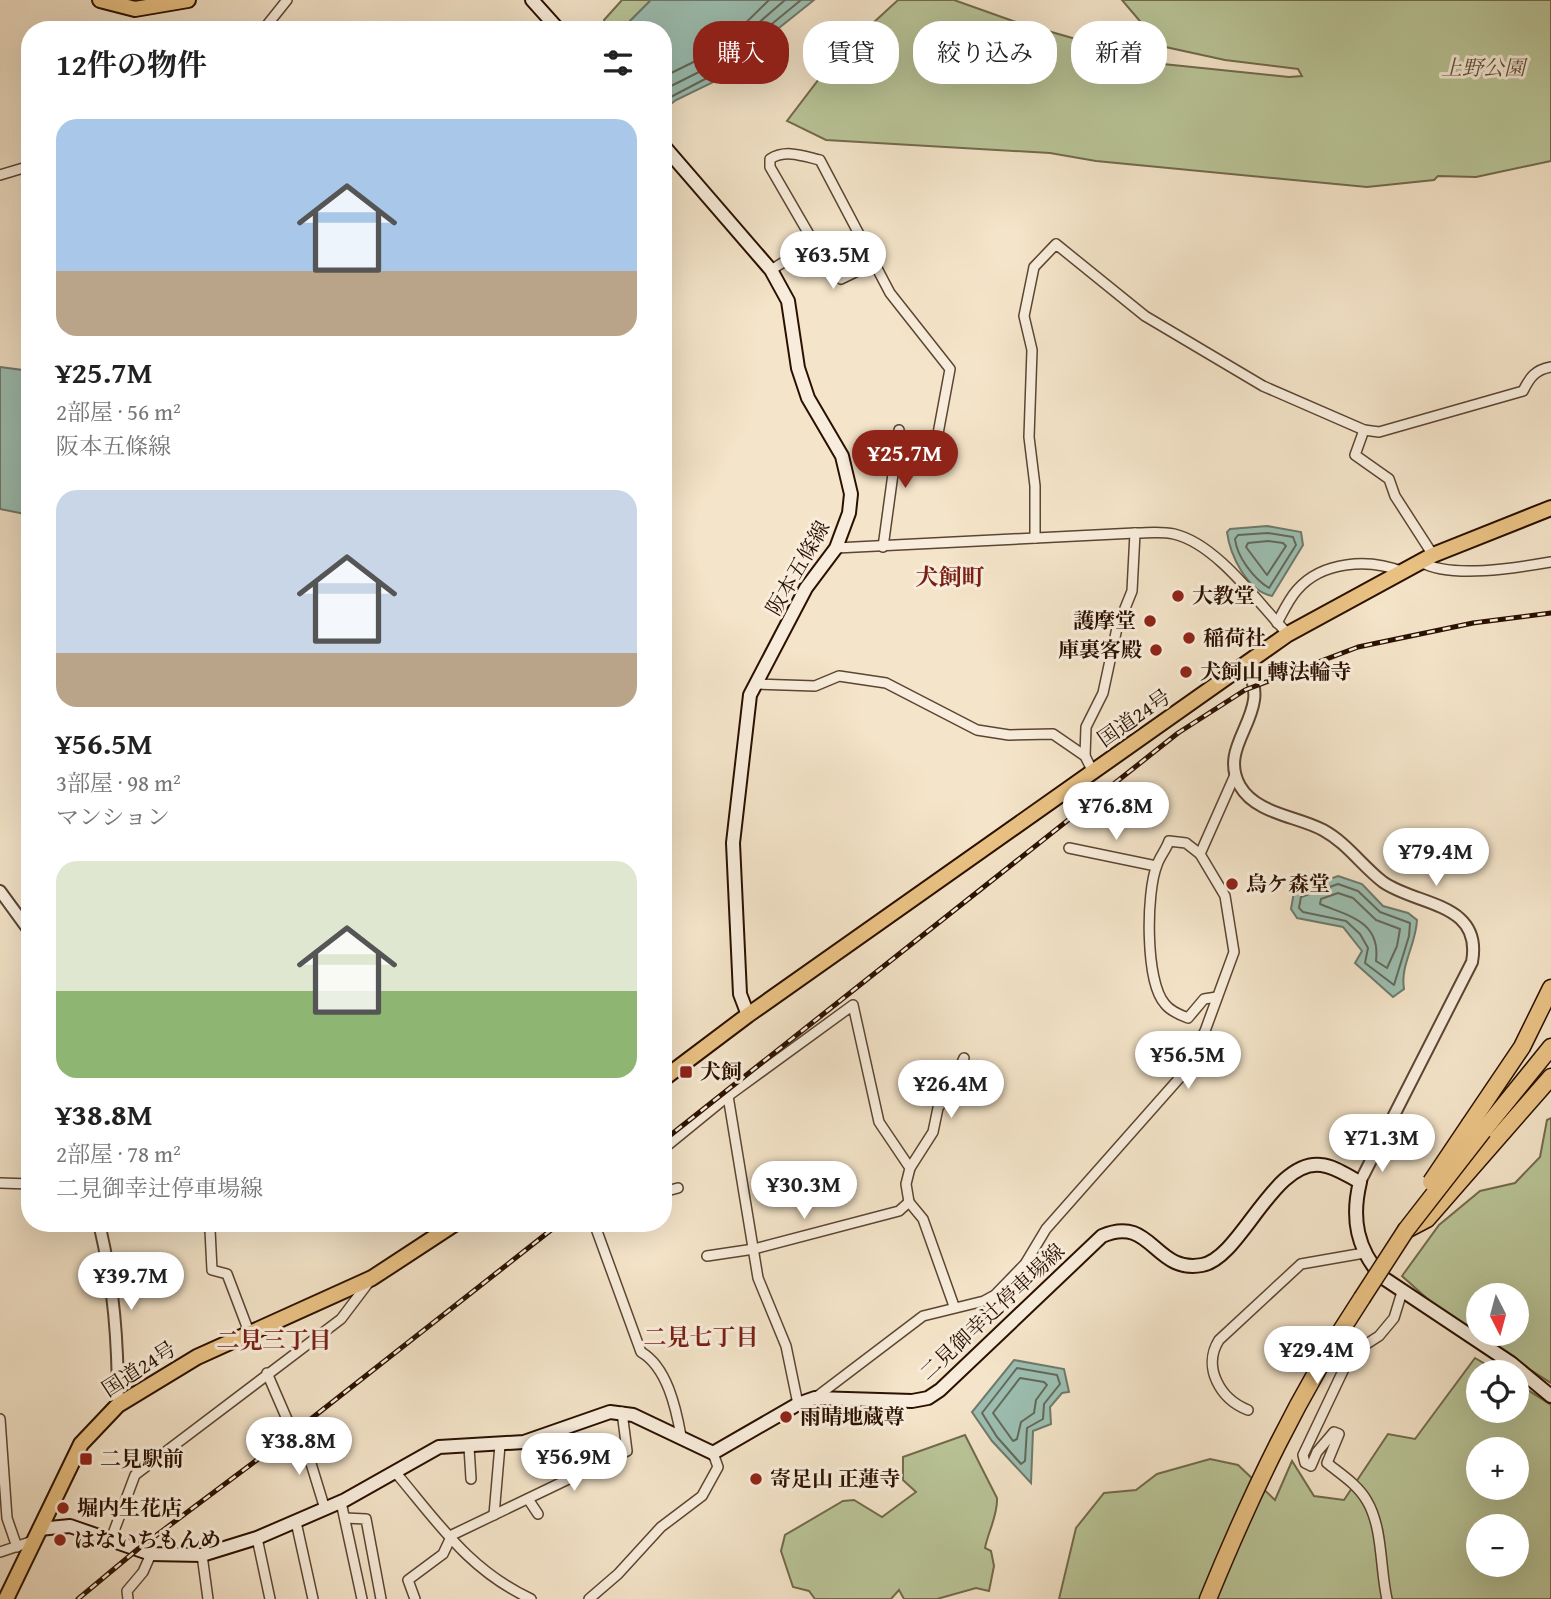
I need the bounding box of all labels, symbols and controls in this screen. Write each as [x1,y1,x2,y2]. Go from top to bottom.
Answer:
chip: 購入 [693,21,789,84]
chip: 賃貸 [803,21,899,84]
chip: 絞り込み [913,21,1057,84]
chip: 新着 [1071,21,1167,84]
text: 12件の物件 [56,42,207,86]
icon: filters [599,44,637,82]
park label: 上野公園 [1441,52,1528,83]
icon: home [284,165,410,291]
pin: ¥63.5M [776,232,890,291]
text: ¥63.5M [796,237,870,270]
text: ¥25.7M [56,350,152,394]
text: 2部屋 · 56 m² [56,395,181,428]
text: 阪本五條線 [56,429,171,462]
pin: ¥25.7M [848,430,962,490]
text: ¥25.7M [868,436,942,469]
street label: 阪本五條線 [758,515,837,621]
icon: home [284,536,410,662]
district label: 犬飼町 [916,560,985,593]
place label: 大教堂 [1192,580,1255,611]
marker: 大教堂 [1170,588,1186,604]
place label: 護摩堂 [1073,605,1136,636]
marker: 護摩堂 [1142,613,1158,629]
place label: 稲荷社 [1203,622,1266,653]
marker: 稲荷社 [1181,630,1197,646]
place label: 庫裏客殿 [1058,634,1142,665]
marker: 庫裏客殿 [1148,642,1164,658]
place label: 犬飼山 轉法輪寺 [1200,656,1352,687]
marker: 犬飼山 轉法輪寺 [1178,664,1194,680]
street label: 国道24号 [1091,681,1177,754]
text: ¥56.5M [56,721,152,765]
text: 3部屋 · 98 m² [56,766,181,799]
pin: ¥76.8M [1059,782,1173,842]
text: ¥76.8M [1079,788,1153,821]
text: マンション [56,800,170,833]
pin: ¥79.4M [1379,828,1493,888]
text: ¥79.4M [1399,834,1473,867]
place label: 烏ケ森堂 [1246,868,1330,899]
marker: 烏ケ森堂 [1224,876,1240,892]
icon: home [284,907,410,1033]
pin: ¥56.5M [1131,1032,1245,1091]
text: ¥56.5M [1151,1037,1225,1070]
place label: 犬飼 [700,1056,742,1087]
pin: ¥26.4M [894,1060,1008,1120]
marker: 犬飼 [678,1064,694,1080]
text: ¥26.4M [914,1066,988,1099]
text: ¥38.8M [56,1092,152,1136]
pin: ¥71.3M [1325,1114,1439,1174]
text: ¥71.3M [1345,1120,1419,1153]
text: 2部屋 · 78 m² [56,1137,181,1170]
pin: ¥30.3M [747,1162,861,1221]
text: ¥30.3M [767,1167,841,1200]
text: 二見御幸辻停車場線 [56,1171,263,1204]
street label: 二見御幸辻停車場線 [912,1236,1071,1387]
pin: ¥39.7M [74,1252,188,1312]
text: ¥39.7M [94,1258,168,1291]
north arrow [1466,1283,1530,1346]
map controls [1466,1283,1529,1577]
district label: 二見七丁目 [644,1320,759,1353]
district label: 二見三丁目 [217,1323,332,1356]
pin: ¥29.4M [1260,1326,1374,1386]
text: ¥29.4M [1280,1332,1354,1365]
street label: 国道24号 [95,1333,182,1404]
button: locate [1466,1360,1529,1423]
place label: 雨晴地蔵尊 [800,1401,905,1432]
marker: 雨晴地蔵尊 [778,1409,794,1425]
pin: ¥38.8M [242,1418,356,1477]
text: ¥38.8M [262,1423,336,1456]
pin: ¥56.9M [517,1434,631,1493]
button: + [1466,1437,1529,1500]
text: ¥56.9M [537,1439,611,1472]
place label: 二見駅前 [100,1443,184,1474]
marker: 二見駅前 [78,1451,94,1467]
place label: 寄足山 正蓮寺 [770,1463,901,1494]
marker: 寄足山 正蓮寺 [748,1471,764,1487]
place label: 堀内生花店 [77,1492,182,1523]
marker: 堀内生花店 [55,1500,71,1516]
button: − [1466,1514,1529,1577]
place label: はないちもんめ [74,1524,221,1555]
marker: はないちもんめ [52,1532,68,1548]

